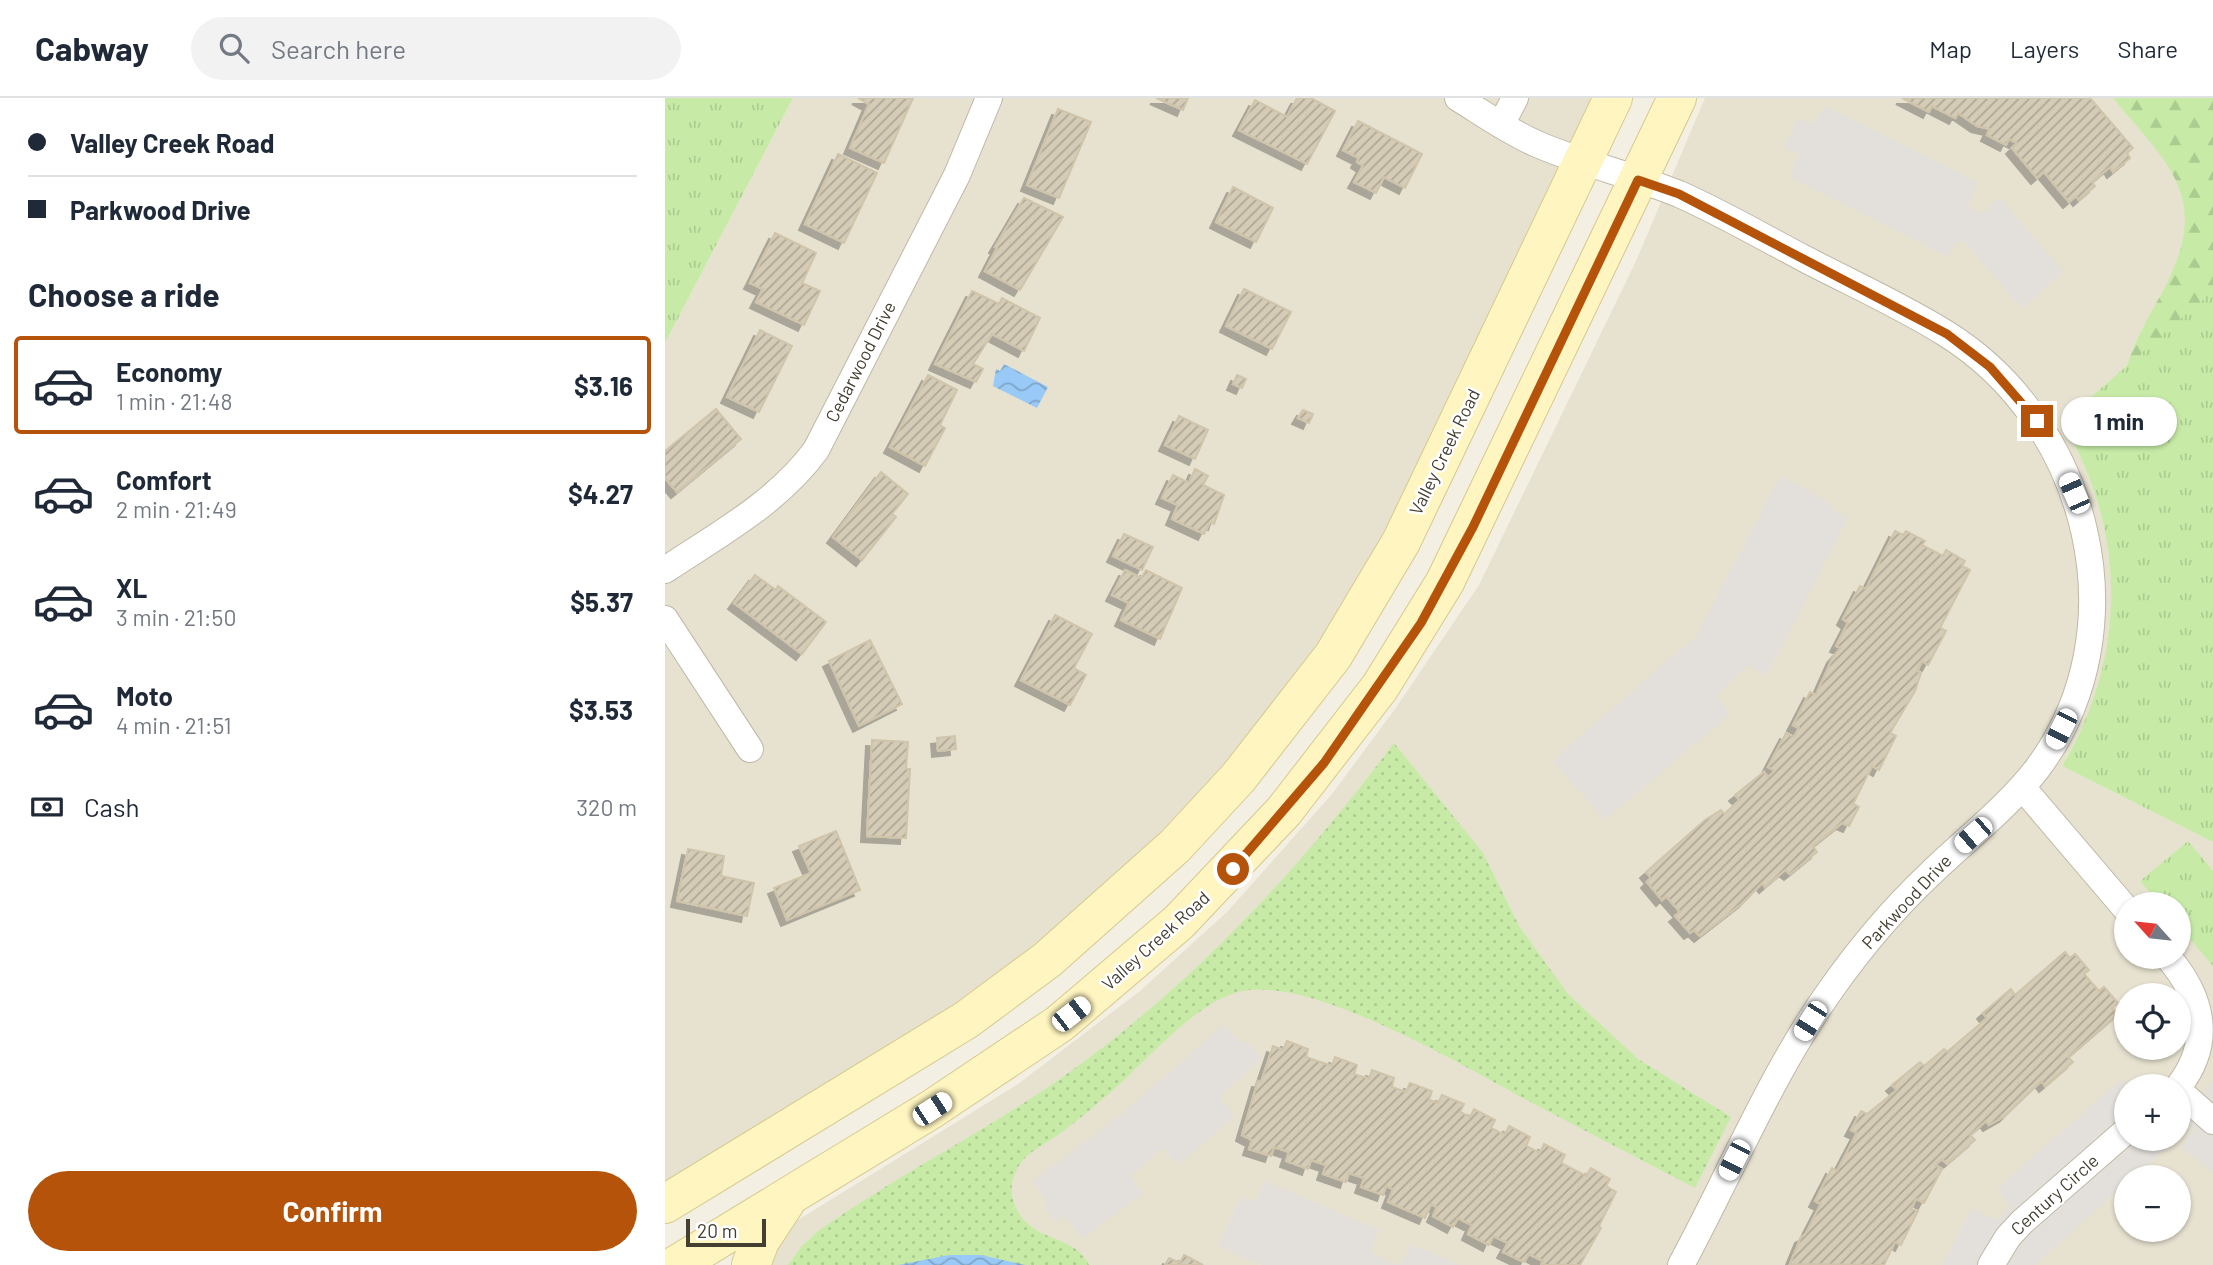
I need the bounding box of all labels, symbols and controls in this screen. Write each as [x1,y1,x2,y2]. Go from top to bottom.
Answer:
search box [191,17,681,80]
text: Cabway [35,28,149,68]
icon: search [215,29,253,67]
text: Search here [271,33,406,64]
text: Map [1929,34,1972,63]
text: Layers [2010,34,2079,63]
text: Share [2117,34,2178,63]
text: Valley Creek Road [70,127,274,158]
text: Parkwood Drive [70,194,251,225]
text: Choose a ride [28,275,220,313]
street label: Cedarwood Drive [820,298,900,426]
icon: car [32,354,95,417]
text: Economy [116,356,222,387]
text: $3.16 [574,370,633,401]
street label: Valley Creek Road [1404,385,1484,518]
text: 1 min · 21:48 [116,387,232,415]
callout: 1 min [2061,396,2177,446]
route end [2021,405,2053,437]
text: 1 min [2094,407,2144,435]
icon: car [32,462,95,525]
text: Comfort [116,464,212,495]
car [2056,470,2093,516]
text: $4.27 [568,478,633,509]
text: 2 min · 21:49 [116,495,237,523]
icon: car [32,570,95,633]
text: XL [116,572,147,603]
text: $5.37 [570,586,633,617]
text: 3 min · 21:50 [116,603,236,631]
icon: car [32,678,95,741]
text: Moto [116,680,173,711]
text: $3.53 [569,694,633,725]
car [2043,706,2080,752]
text: 4 min · 21:51 [116,711,232,739]
icon: cash [28,788,66,826]
text: Cash [84,791,139,822]
text: 320 m [576,793,637,821]
car [1951,813,1996,857]
street label: Parkwood Drive [1857,849,1956,953]
route start [1217,853,1249,885]
street label: Valley Creek Road [1097,886,1214,994]
north arrow [2114,892,2191,970]
map controls [2114,892,2191,1242]
button: locate [2114,983,2191,1060]
car [1048,993,1095,1035]
car [1790,998,1831,1044]
button: + [2114,1074,2191,1151]
car [909,1089,956,1129]
car [1716,1137,1753,1183]
street label: Century Circle [2006,1149,2103,1239]
button: − [2114,1165,2191,1242]
button: Confirm [28,1171,637,1251]
scale bar [686,1216,767,1248]
text: 20 m [697,1219,737,1242]

